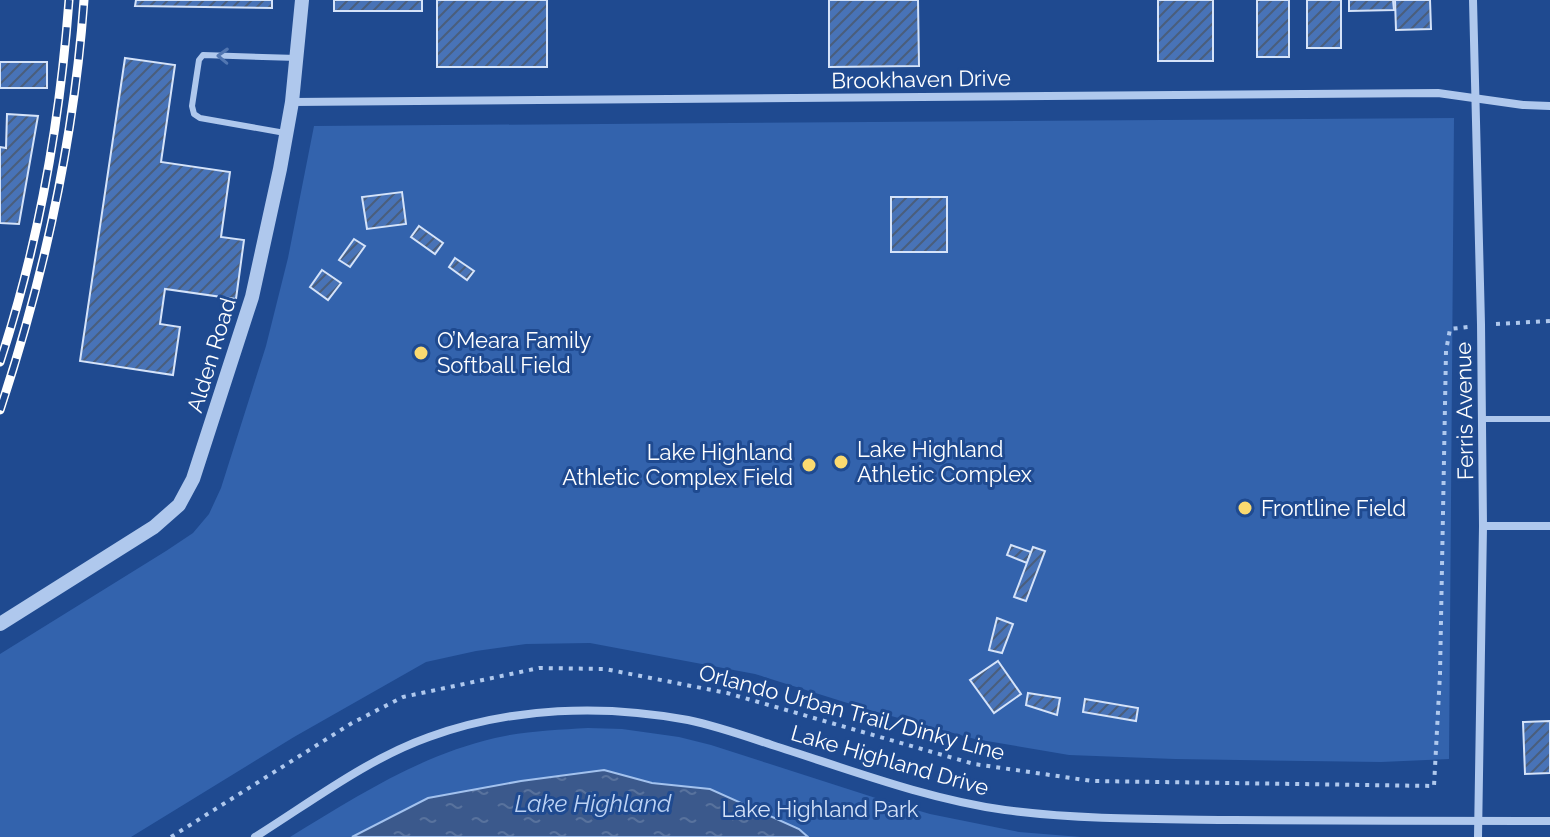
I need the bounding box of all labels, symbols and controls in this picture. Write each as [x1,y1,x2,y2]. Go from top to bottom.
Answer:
one-way arrow [216,47,229,64]
street label: Brookhaven Drive [831,64,1011,94]
street label: Alden Road [181,294,241,416]
place label: O’Meara Family Softball Field [437,327,591,378]
street label: Ferris Avenue [1450,342,1478,480]
marker: O’Meara Family Softball Field [412,344,430,362]
place label: Lake Highland Athletic Complex [857,436,1032,487]
place label: Lake Highland Athletic Complex Field [562,439,793,490]
marker: Lake Highland Athletic Complex [832,453,850,471]
marker: Lake Highland Athletic Complex Field [800,456,818,474]
place label: Frontline Field [1261,495,1406,521]
marker: Frontline Field [1236,499,1254,517]
street label: Orlando Urban Trail/Dinky Line [696,659,1008,765]
street label: Lake Highland Drive [788,719,992,801]
water label: Lake Highland [515,789,672,818]
park label: Lake Highland Park [722,796,919,822]

